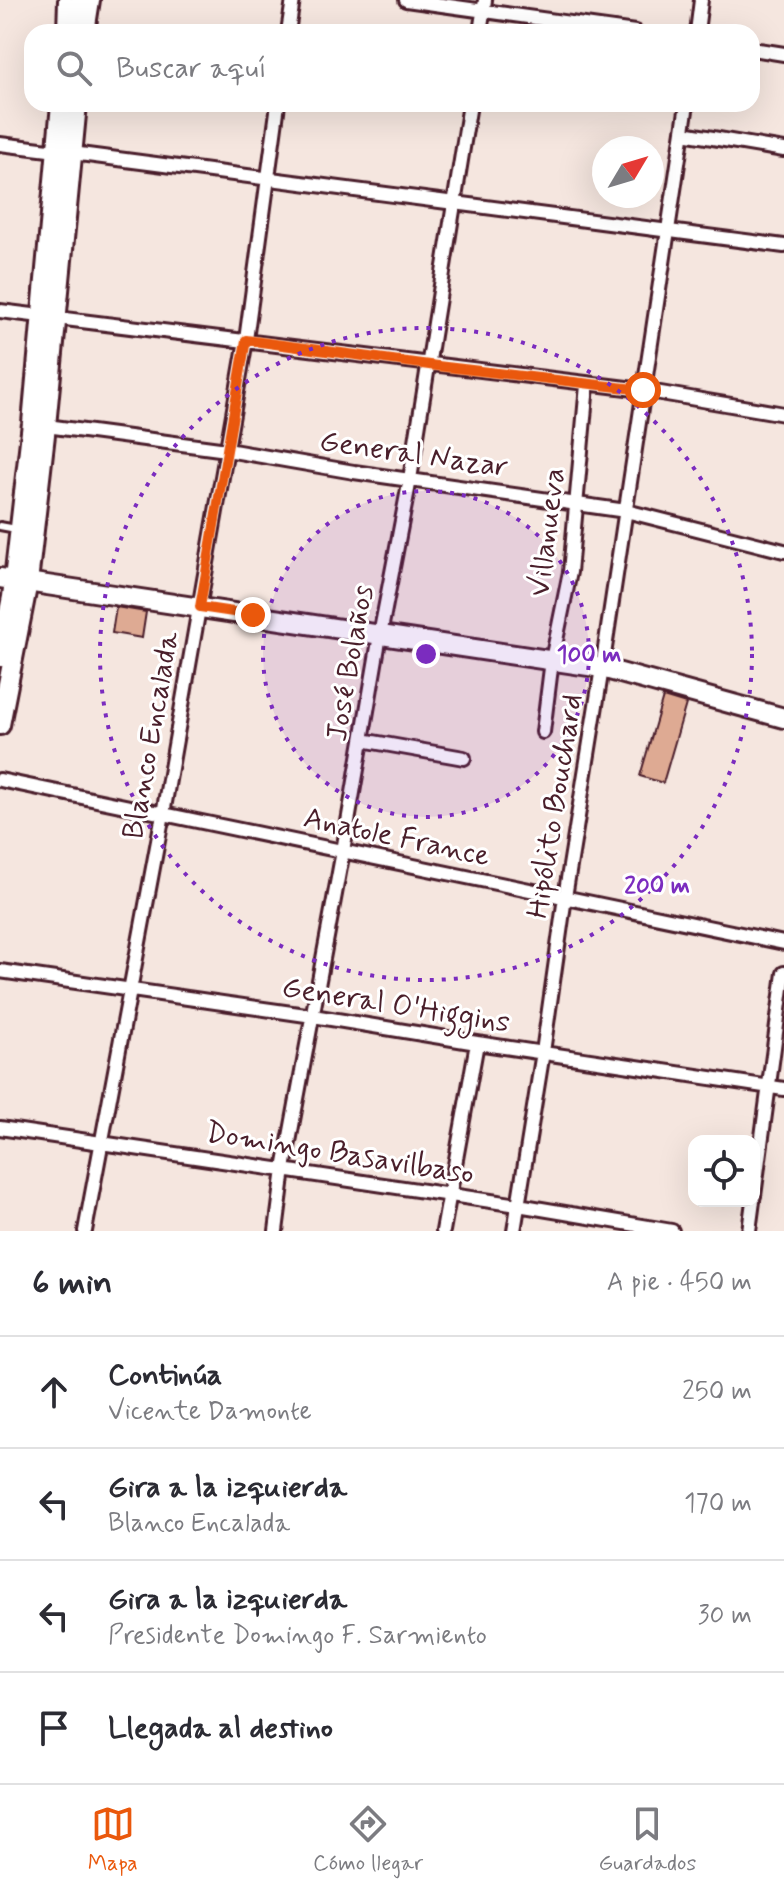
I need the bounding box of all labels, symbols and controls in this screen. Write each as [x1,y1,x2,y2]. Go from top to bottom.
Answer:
search box [24,24,760,112]
icon: search [52,46,96,90]
text: Buscar aquí [116,49,267,88]
north arrow [592,136,664,208]
route start [625,372,661,408]
street label: General Nazar [317,422,511,487]
street label: Villanueva [520,465,575,599]
street label: José Bolaños [318,582,383,744]
route end [235,597,271,633]
street label: Blanco Encalada [114,627,189,842]
centre of rings [412,640,440,668]
text: 100 m [557,640,621,671]
street label: Hipólito Bouchard [518,691,592,921]
street label: Anatole France [300,799,493,876]
text: 200 m [624,871,690,902]
street label: General O'Higgins [278,968,513,1046]
street label: Domingo Basavilbaso [203,1113,477,1194]
map controls [688,1135,760,1207]
button: locate [688,1135,760,1207]
text: 6 min [32,1261,112,1306]
text: A pie · 450 m [607,1266,752,1300]
text: Continúa [108,1356,222,1395]
icon: ahead [32,1370,76,1414]
text: 250 m [682,1375,752,1409]
text: Vicente Damonte [108,1395,312,1429]
text: Gira a la izquierda [108,1468,347,1507]
icon: left [32,1482,76,1526]
text: 170 m [684,1487,752,1521]
text: Blanco Encalada [108,1507,290,1541]
text: Gira a la izquierda [108,1580,347,1619]
icon: left [32,1594,76,1638]
text: 30 m [698,1599,752,1633]
text: Presidente Domingo F. Sarmiento [108,1619,487,1653]
icon: arrive [32,1706,76,1750]
text: Llegada al destino [108,1709,333,1748]
tab: Mapa [88,1802,138,1878]
tab: Cómo llegar [313,1802,423,1878]
tab: Guardados [599,1802,696,1878]

